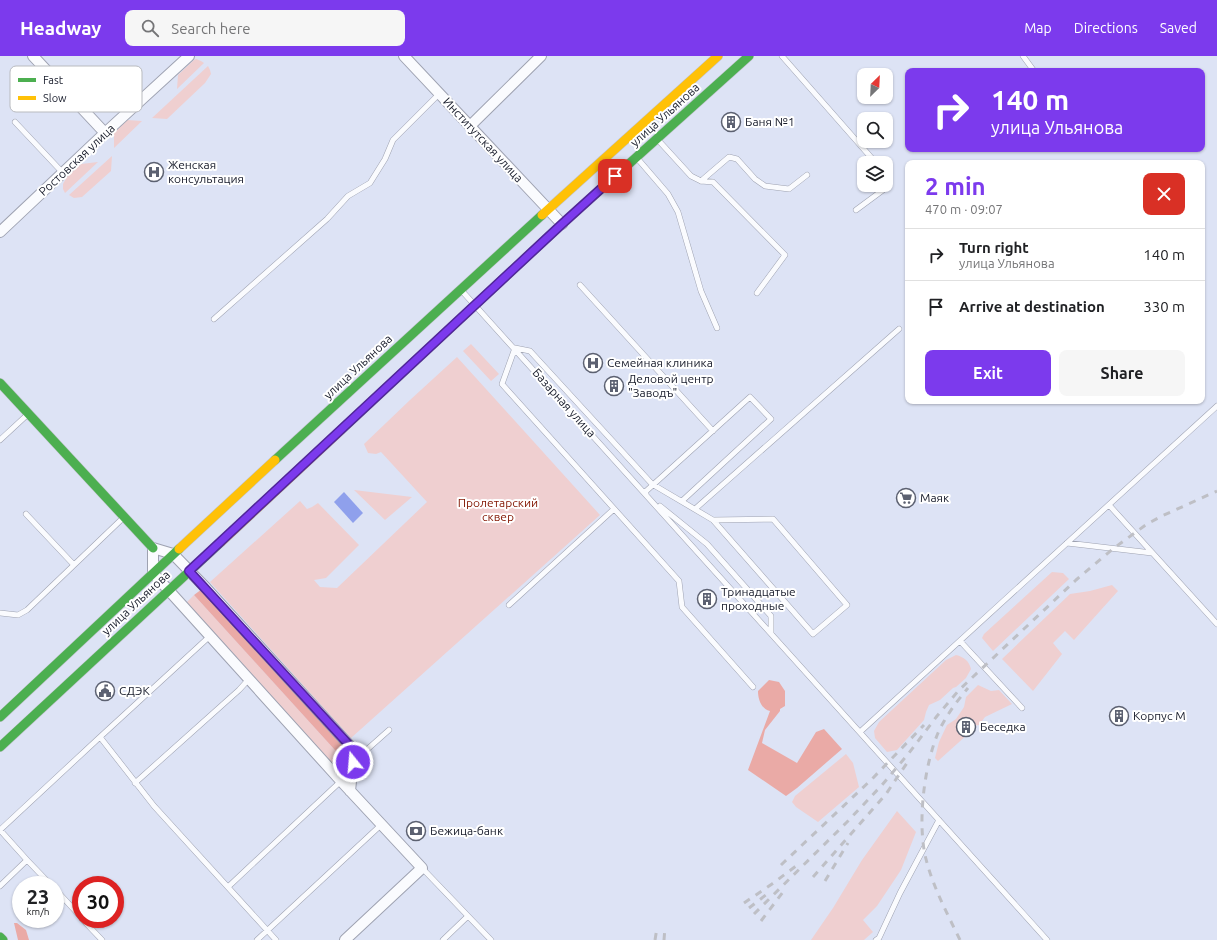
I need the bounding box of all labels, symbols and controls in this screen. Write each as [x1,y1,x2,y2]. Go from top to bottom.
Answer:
search box [125,10,405,46]
text: Headway [20,17,101,39]
icon: search [139,17,161,39]
text: Search here [171,20,251,37]
text: Map [1024,20,1052,36]
text: Directions [1074,20,1138,36]
text: Saved [1160,20,1197,36]
legend [10,66,142,112]
north arrow [857,68,893,104]
map controls [857,68,893,192]
text: Fast [43,74,64,86]
street label: улица Ульянова [628,80,702,149]
icon: right [925,84,977,136]
text: 140 m [991,84,1069,115]
text: Slow [43,92,67,104]
street label: Институтская улица [441,95,526,185]
building icon: Баня №1 [720,111,742,133]
button: search [857,112,893,148]
place label: Баня №1 [745,115,795,128]
text: улица Ульянова [991,117,1123,137]
street label: Ростовская улица [36,121,117,198]
button: layers [857,156,893,192]
place label: Женская консультация [168,158,244,185]
pin [598,159,632,193]
hospital icon: Женская консультация [143,161,165,183]
icon: arrive [604,165,626,187]
text: 2 min [925,173,986,200]
button: close [1143,173,1185,215]
text: 470 m · 09:07 [925,202,1003,216]
text: Turn right [959,239,1029,256]
icon: right [925,244,947,266]
text: 140 m [1143,246,1185,263]
text: улица Ульянова [959,256,1055,270]
icon: arrive [925,296,947,318]
text: Arrive at destination [959,298,1105,315]
text: 330 m [1143,298,1185,315]
street label: улица Ульянова [321,332,394,401]
button: Exit [925,350,1051,396]
button: Share [1059,350,1185,396]
hospital icon: Семейная клиника [582,352,604,374]
place label: Семейная клиника [607,356,713,369]
street label: Базарная улица [530,366,599,440]
place label: Деловой центр "Заводъ" [628,372,713,399]
building icon: Деловой центр "Заводъ" [603,375,625,397]
supermarket icon: Маяк [895,487,917,509]
place label: Маяк [920,491,949,504]
park label: Пролетарский сквер [458,496,538,523]
street label: улица Ульянова [99,568,172,637]
place label: Тринадцатые проходные [721,585,796,612]
building icon: Тринадцатые проходные [696,588,718,610]
public building icon: СДЭК [94,680,116,702]
place label: СДЭК [119,684,150,697]
building icon: Корпус М [1108,705,1130,727]
place label: Корпус М [1133,709,1186,722]
building icon: Беседка [955,716,977,738]
place label: Беседка [980,720,1026,733]
position arrow [332,741,374,783]
bank icon: Бежица-банк [405,820,427,842]
place label: Бежица-банк [430,824,503,837]
speed limit sign: 30 [72,876,124,928]
text: 23 [27,885,49,908]
text: km/h [26,906,50,917]

